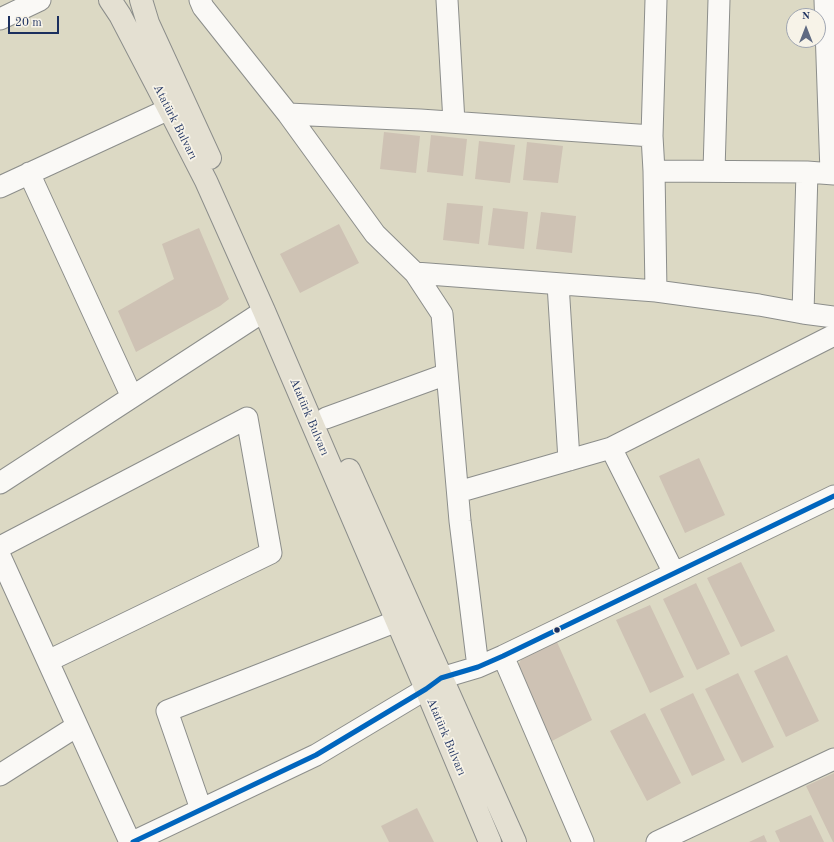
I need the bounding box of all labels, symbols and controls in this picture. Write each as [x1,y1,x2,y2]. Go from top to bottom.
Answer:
scale bar [10,8,61,34]
north arrow [786,8,826,48]
text: N [802,11,810,22]
text: 20 m [15,17,42,29]
street label: Atatürk Bulvarı [150,82,200,162]
street label: Atatürk Bulvarı [286,376,332,458]
unlabelled marker [552,625,562,635]
street label: Atatürk Bulvarı [423,696,469,778]

